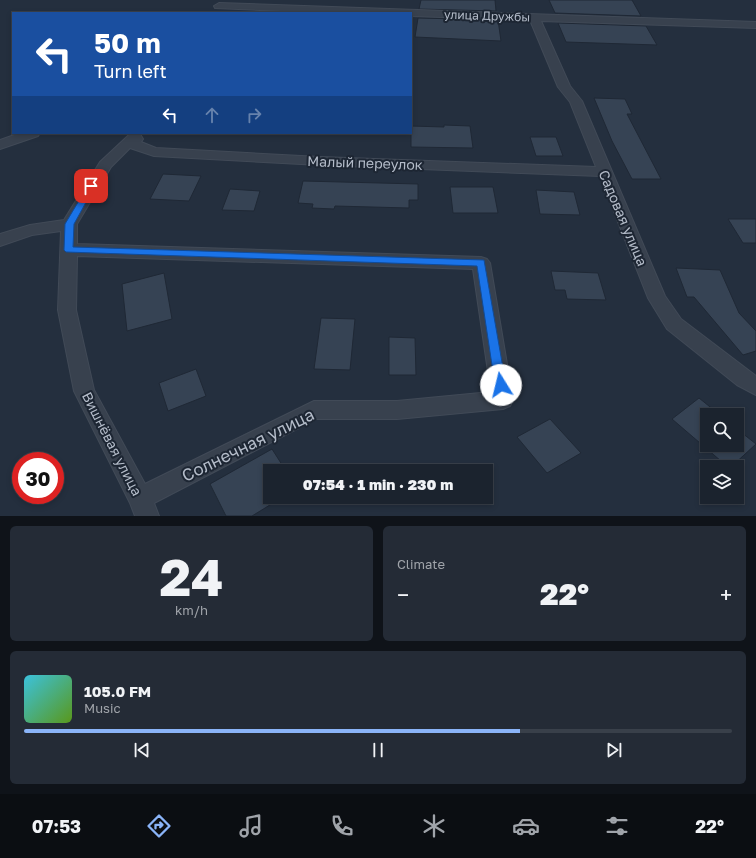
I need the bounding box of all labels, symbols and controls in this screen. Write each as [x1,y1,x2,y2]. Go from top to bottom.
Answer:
street label: улица Дружбы [444,6,530,25]
text: 50 m [94,26,161,59]
icon: left [28,28,80,80]
text: Turn left [94,60,167,82]
icon: left [159,104,181,126]
icon: ahead [201,104,223,126]
icon: right [243,104,265,126]
street label: Малый переулок [307,152,423,173]
street label: Садовая улица [596,167,651,268]
pin [74,169,108,203]
icon: arrive [80,175,102,197]
position arrow [480,364,522,406]
street label: Вишнёвая улица [79,389,146,499]
street label: Солнечная улица [178,403,318,486]
map controls [700,408,744,504]
button: search [700,408,744,452]
speed limit sign: 30 [12,452,64,504]
button: layers [700,460,744,504]
text: 07:54 · 1 min · 230 m [303,475,453,493]
text: 24 [159,545,224,607]
text: Climate [397,556,445,572]
text: 22° [540,576,589,612]
text: − [397,581,409,608]
text: + [720,581,732,608]
text: km/h [175,602,208,618]
text: 105.0 FM [84,682,151,700]
text: Music [84,700,121,716]
icon: previous [131,739,153,761]
icon: pause [367,739,389,761]
icon: next [603,739,625,761]
icon: directions [145,812,173,840]
icon: music [237,812,265,840]
icon: phone [328,812,356,840]
icon: climate [420,812,448,840]
icon: car [512,812,540,840]
icon: filters [603,812,631,840]
text: 07:53 [32,815,81,837]
text: 22° [695,815,724,837]

